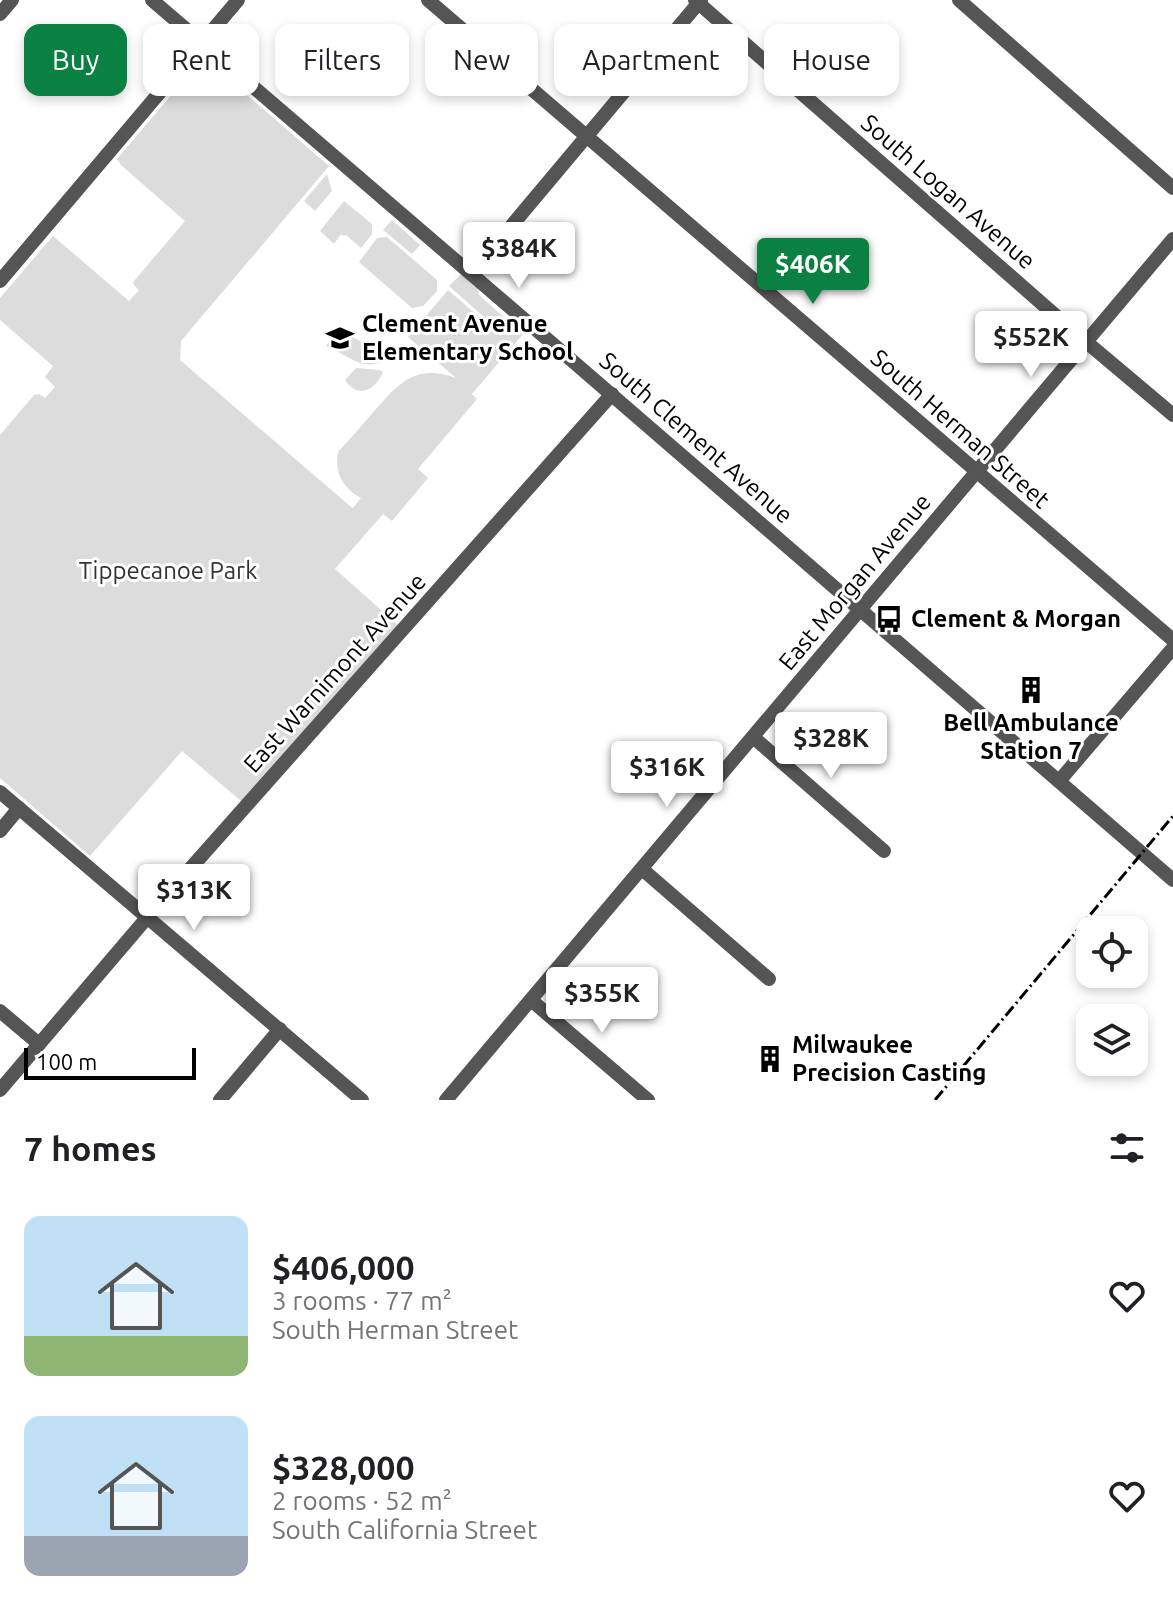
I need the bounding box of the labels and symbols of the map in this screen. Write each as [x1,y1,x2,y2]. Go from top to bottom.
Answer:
street label: South Logan Avenue [856,109,1041,274]
pin: $384K [463,222,575,290]
pin: $406K [757,238,869,306]
place label: Clement Avenue Elementary School [362,310,574,365]
pin: $552K [975,311,1087,379]
school or university icon: Clement Avenue Elementary School [325,323,355,353]
street label: South Herman Street [866,344,1055,514]
street label: South Clement Avenue [594,347,798,529]
street label: East Morgan Avenue [773,488,936,675]
park label: Tippecanoe Park [79,557,257,584]
street label: East Warnimont Avenue [238,568,431,778]
bus stop icon: Clement & Morgan [874,604,904,634]
place label: Clement & Morgan [911,605,1121,632]
building icon: Bell Ambulance Station 7 [1016,675,1046,705]
place label: Bell Ambulance Station 7 [943,709,1119,764]
pin: $328K [775,712,887,780]
pin: $316K [611,741,723,809]
pin: $313K [138,864,250,932]
pin: $355K [546,967,658,1035]
place label: Milwaukee Precision Casting [792,1031,986,1086]
scale bar [24,1044,196,1080]
building icon: Milwaukee Precision Casting [755,1044,785,1074]

